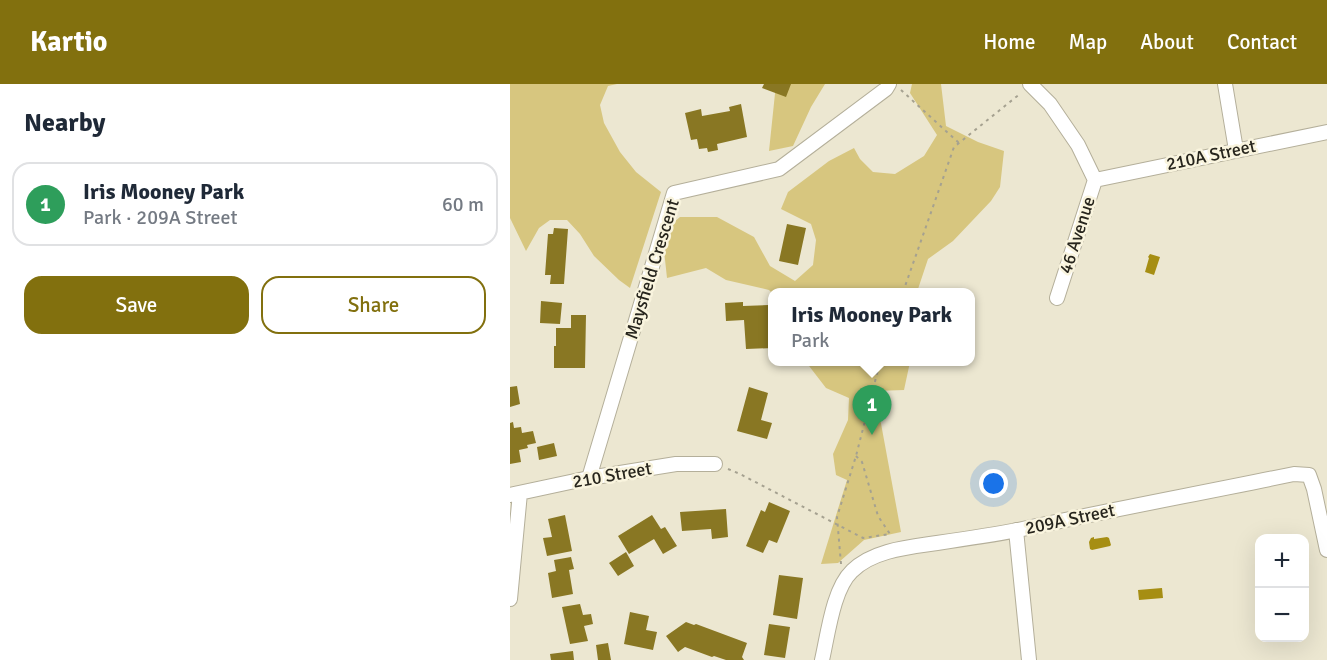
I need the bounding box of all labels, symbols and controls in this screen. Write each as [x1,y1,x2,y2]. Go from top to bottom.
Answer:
text: Kartio [30,25,107,59]
text: Home [983,29,1036,55]
text: Map [1069,29,1107,55]
text: About [1140,29,1194,55]
text: Contact [1227,29,1297,55]
text: Nearby [24,107,105,139]
street label: 210A Street [1164,135,1258,175]
text: Iris Mooney Park [83,178,244,205]
text: 1 [40,192,51,217]
text: 60 m [442,192,484,217]
street label: 46 Avenue [1054,194,1100,276]
street label: Maysfield Crescent [620,196,684,342]
text: Park · 209A Street [83,205,237,230]
button: Save [24,276,249,334]
button: Share [261,276,486,334]
popup [768,288,975,366]
text: Iris Mooney Park [791,301,952,328]
text: Park [791,328,829,353]
pin: 1 [852,386,892,435]
street label: 210 Street [571,457,653,493]
your location [979,469,1008,498]
street label: 209A Street [1023,499,1117,539]
map controls [1255,534,1309,642]
button: + [1255,534,1309,588]
button: − [1255,588,1309,642]

